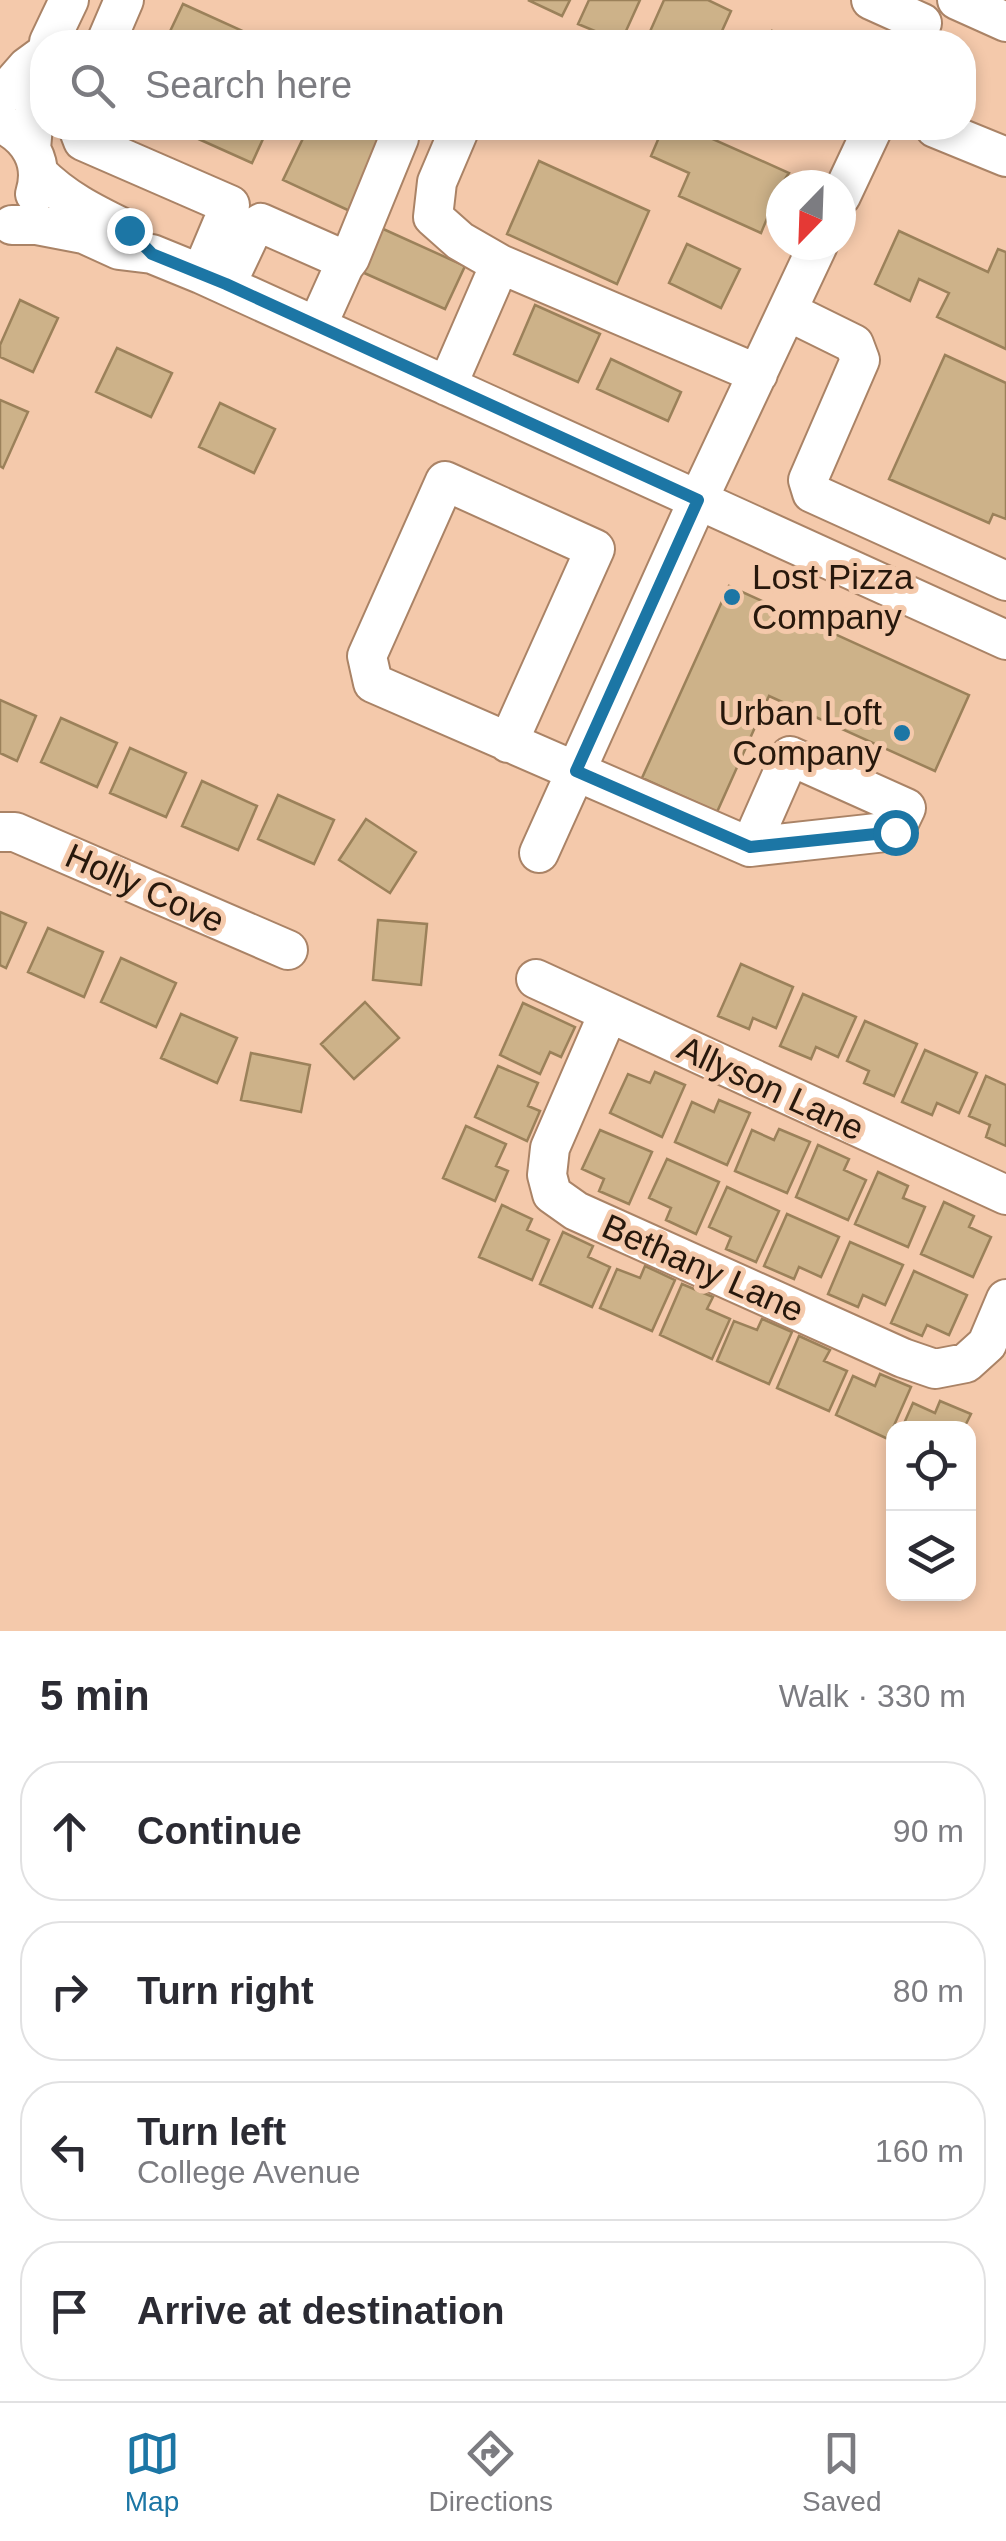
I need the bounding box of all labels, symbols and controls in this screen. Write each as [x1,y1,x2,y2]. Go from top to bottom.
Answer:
search box [30,30,976,140]
icon: search [65,58,120,113]
text: Search here [145,64,352,106]
north arrow [766,170,856,260]
route end [107,208,153,254]
place label: Lost Pizza Company [752,557,914,636]
marker: Lost Pizza Company [721,586,743,608]
place label: Urban Loft Company [719,693,882,772]
marker: Urban Loft Company [891,722,913,744]
route start [873,810,919,856]
street label: Holly Cove [60,835,230,940]
street label: Allyson Lane [672,1028,870,1148]
street label: Bethany Lane [597,1206,810,1329]
map controls [886,1421,976,1601]
button: locate [886,1421,976,1511]
button: layers [886,1511,976,1601]
text: 5 min [40,1672,150,1719]
text: Walk · 330 m [779,1678,966,1714]
icon: ahead [42,1804,97,1859]
text: Continue [137,1810,302,1852]
text: 90 m [893,1813,964,1849]
icon: right [42,1964,97,2019]
text: Turn right [137,1970,314,2012]
text: 80 m [893,1973,964,2009]
text: Turn left [137,2111,286,2153]
icon: left [42,2124,97,2179]
text: 160 m [875,2133,964,2169]
text: College Avenue [137,2154,361,2190]
icon: arrive [42,2284,97,2339]
text: Arrive at destination [137,2290,504,2332]
tab: Map [125,2426,180,2518]
tab: Directions [429,2426,553,2518]
tab: Saved [802,2426,881,2518]

